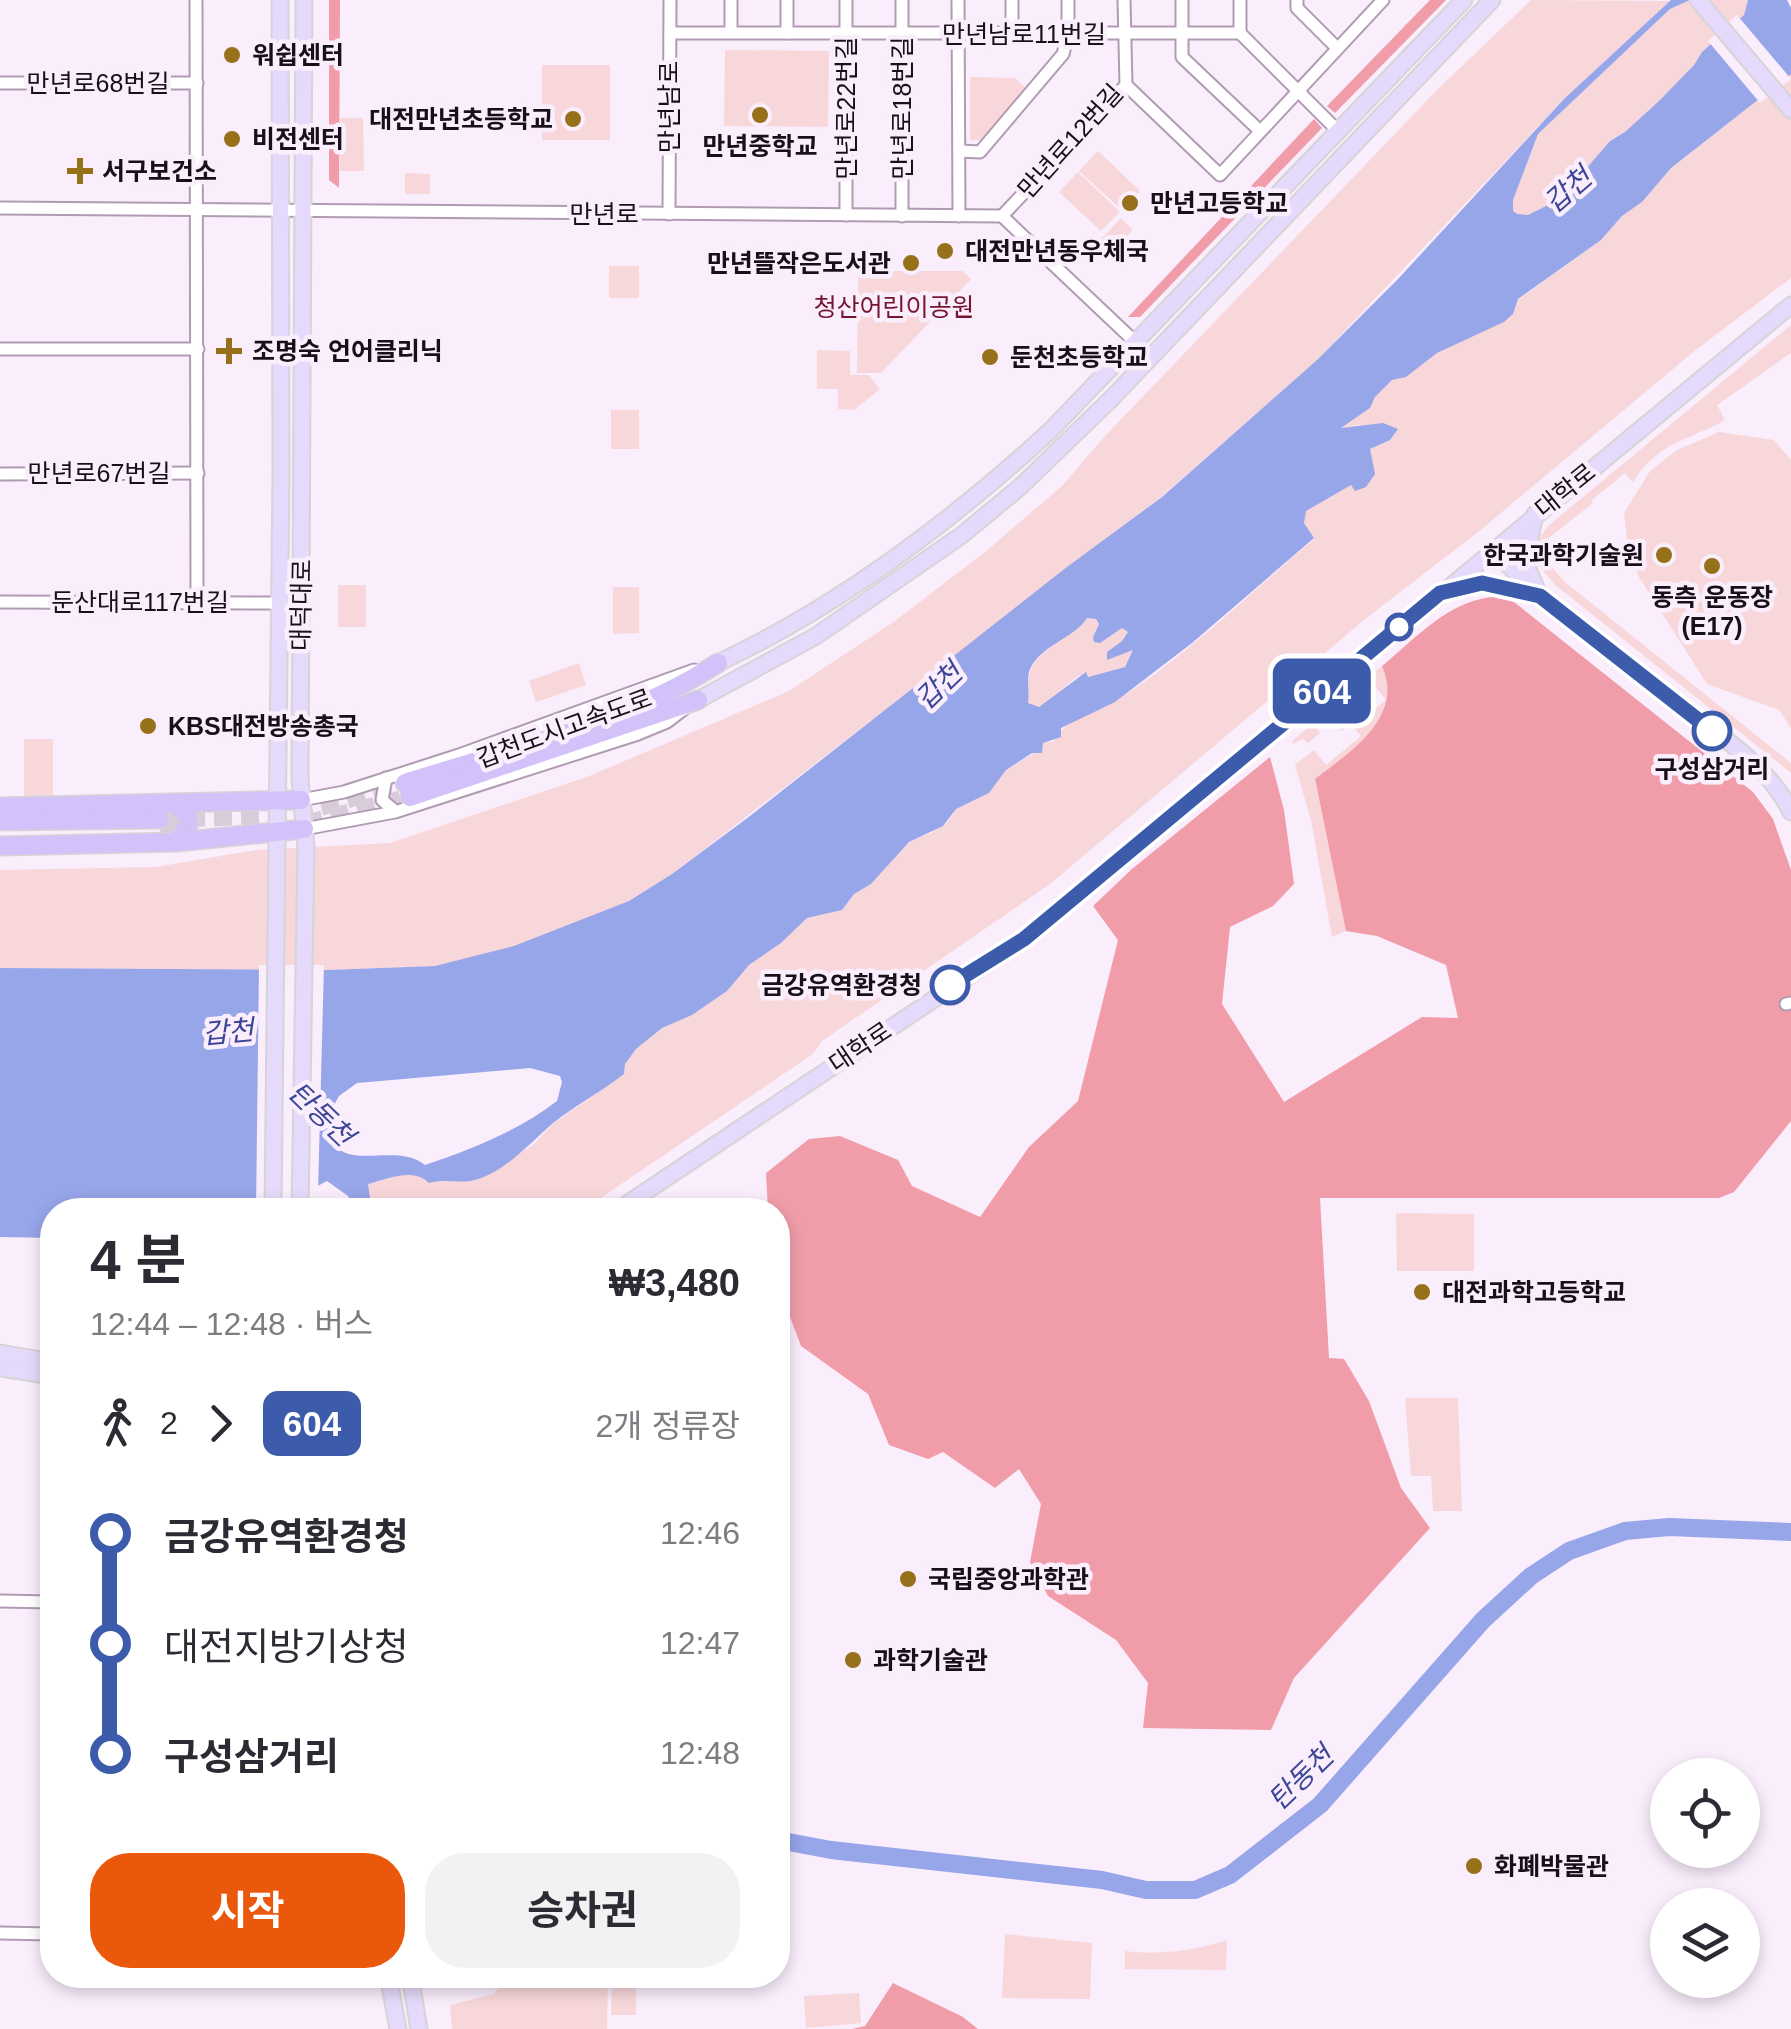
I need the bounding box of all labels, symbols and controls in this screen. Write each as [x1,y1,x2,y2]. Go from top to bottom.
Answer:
street label: 만년남로11번길 [942,20,1106,48]
street label: 만년로22번길 [832,37,860,179]
street label: 만년로18번길 [888,37,916,179]
place label: 워쉽센터 [252,41,344,69]
marker: 워쉽센터 [221,44,243,66]
street label: 만년남로 [655,61,683,153]
street label: 만년로68번길 [27,69,169,97]
street label: 만년로12번길 [1012,79,1128,203]
marker: 만년중학교 [749,104,771,126]
place label: 대전만년초등학교 [369,105,553,133]
marker: 대전만년초등학교 [562,108,584,130]
place label: 비전센터 [252,125,344,153]
marker: 비전센터 [221,128,243,150]
place label: 만년중학교 [702,132,818,160]
place label: 서구보건소 [102,157,217,185]
marker: 서구보건소 [67,158,93,184]
water label: 갑천 [1538,159,1600,219]
place label: 만년고등학교 [1150,189,1288,217]
marker: 만년고등학교 [1119,192,1141,214]
street label: 만년로 [569,200,639,228]
place label: 대전만년동우체국 [965,237,1149,265]
marker: 대전만년동우체국 [934,240,956,262]
place label: 만년뜰작은도서관 [707,249,891,277]
marker: 만년뜰작은도서관 [900,252,922,274]
park label: 청산어린이공원 [813,293,975,321]
place label: 조명숙 언어클리닉 [252,337,443,365]
marker: 조명숙 언어클리닉 [216,338,242,364]
place label: 둔천초등학교 [1010,343,1148,371]
marker: 둔천초등학교 [979,346,1001,368]
street label: 대학로 [1529,457,1601,523]
street label: 만년로67번길 [28,459,170,487]
place label: 한국과학기술원 [1483,541,1644,569]
marker: 한국과학기술원 [1653,544,1675,566]
marker: 동측 운동장 (E17) [1701,555,1723,577]
street label: 대덕대로 [286,559,316,651]
place label: 동측 운동장 (E17) [1651,583,1773,640]
street label: 둔산대로117번길 [51,588,229,616]
unlabelled marker [1386,614,1412,640]
water label: 갑천 [910,655,971,715]
line badge: 604 [1264,658,1380,724]
text: 604 [1293,672,1351,711]
street label: 갑천도시고속도로 [473,683,655,773]
place label: KBS대전방송총국 [168,712,359,740]
marker: 구성삼거리 [1693,712,1731,750]
marker: KBS대전방송총국 [137,715,159,737]
place label: 구성삼거리 [1654,755,1770,783]
marker: 금강유역환경청 [931,966,969,1004]
place label: 금강유역환경청 [761,971,922,999]
water label: 갑천 [201,1014,258,1050]
street label: 대학로 [824,1016,896,1078]
water label: 탄동천 [282,1076,362,1154]
text: 4 분 [90,1229,186,1291]
text: ₩3,480 [609,1262,740,1304]
place label: 대전과학고등학교 [1442,1278,1626,1306]
marker: 대전과학고등학교 [1411,1281,1433,1303]
text: 12:44 – 12:48 · 버스 [90,1306,373,1342]
icon: walk [90,1396,145,1451]
icon: forward [193,1396,248,1451]
text: 604 [283,1404,341,1443]
text: 2 [160,1405,178,1441]
text: 2개 정류장 [596,1408,740,1444]
text: 12:46 [660,1515,740,1551]
text: 금강유역환경청 [164,1516,409,1558]
place label: 국립중앙과학관 [928,1565,1089,1593]
marker: 국립중앙과학관 [897,1568,919,1590]
text: 12:47 [660,1625,740,1661]
text: 대전지방기상청 [164,1626,409,1668]
place label: 과학기술관 [873,1646,988,1674]
marker: 과학기술관 [842,1649,864,1671]
text: 12:48 [660,1735,740,1771]
text: 구성삼거리 [164,1736,339,1778]
water label: 탄동천 [1262,1738,1342,1816]
map controls [1650,1758,1760,1998]
button: locate [1650,1758,1760,1868]
place label: 화폐박물관 [1494,1852,1609,1880]
button: 시작 [90,1853,405,1968]
button: 승차권 [425,1853,740,1968]
marker: 화폐박물관 [1463,1855,1485,1877]
button: layers [1650,1888,1760,1998]

